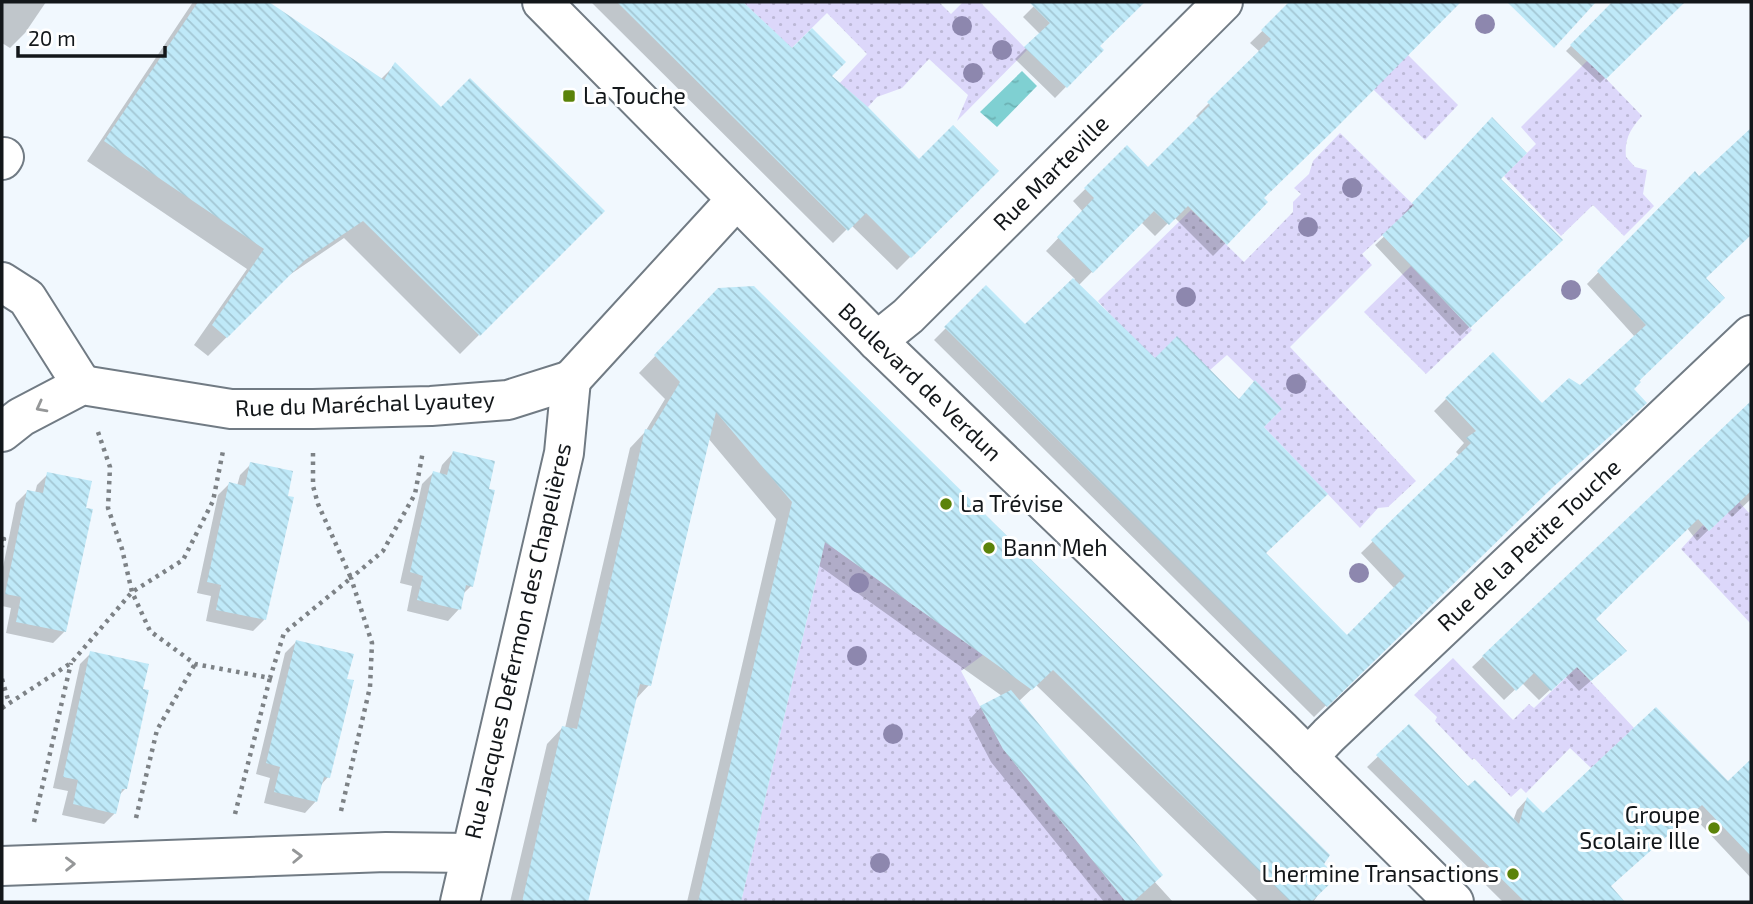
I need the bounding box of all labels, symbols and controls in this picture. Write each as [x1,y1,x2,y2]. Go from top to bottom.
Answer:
scale bar [18,14,164,58]
text: 20 m [28,25,76,50]
place label: La Touche [583,81,686,109]
marker: La Touche [561,88,577,104]
street label: Rue Marteville [987,109,1114,236]
street label: Boulevard de Verdun [833,296,1008,466]
street label: Rue du Maréchal Lyautey [234,384,495,422]
one-way arrow [36,398,48,412]
street label: Rue Jacques Defermon des Chapelières [458,440,576,842]
street label: Rue de la Petite Touche [1431,452,1626,636]
place label: La Trévise [960,489,1063,517]
marker: La Trévise [938,496,954,512]
place label: Bann Meh [1003,533,1108,561]
marker: Bann Meh [981,540,997,556]
place label: Groupe Scolaire Ille [1579,800,1700,854]
marker: Groupe Scolaire Ille [1706,820,1722,836]
one-way arrow [292,848,303,863]
one-way arrow [65,856,76,871]
place label: Lhermine Transactions [1262,859,1499,887]
marker: Lhermine Transactions [1505,866,1521,882]

